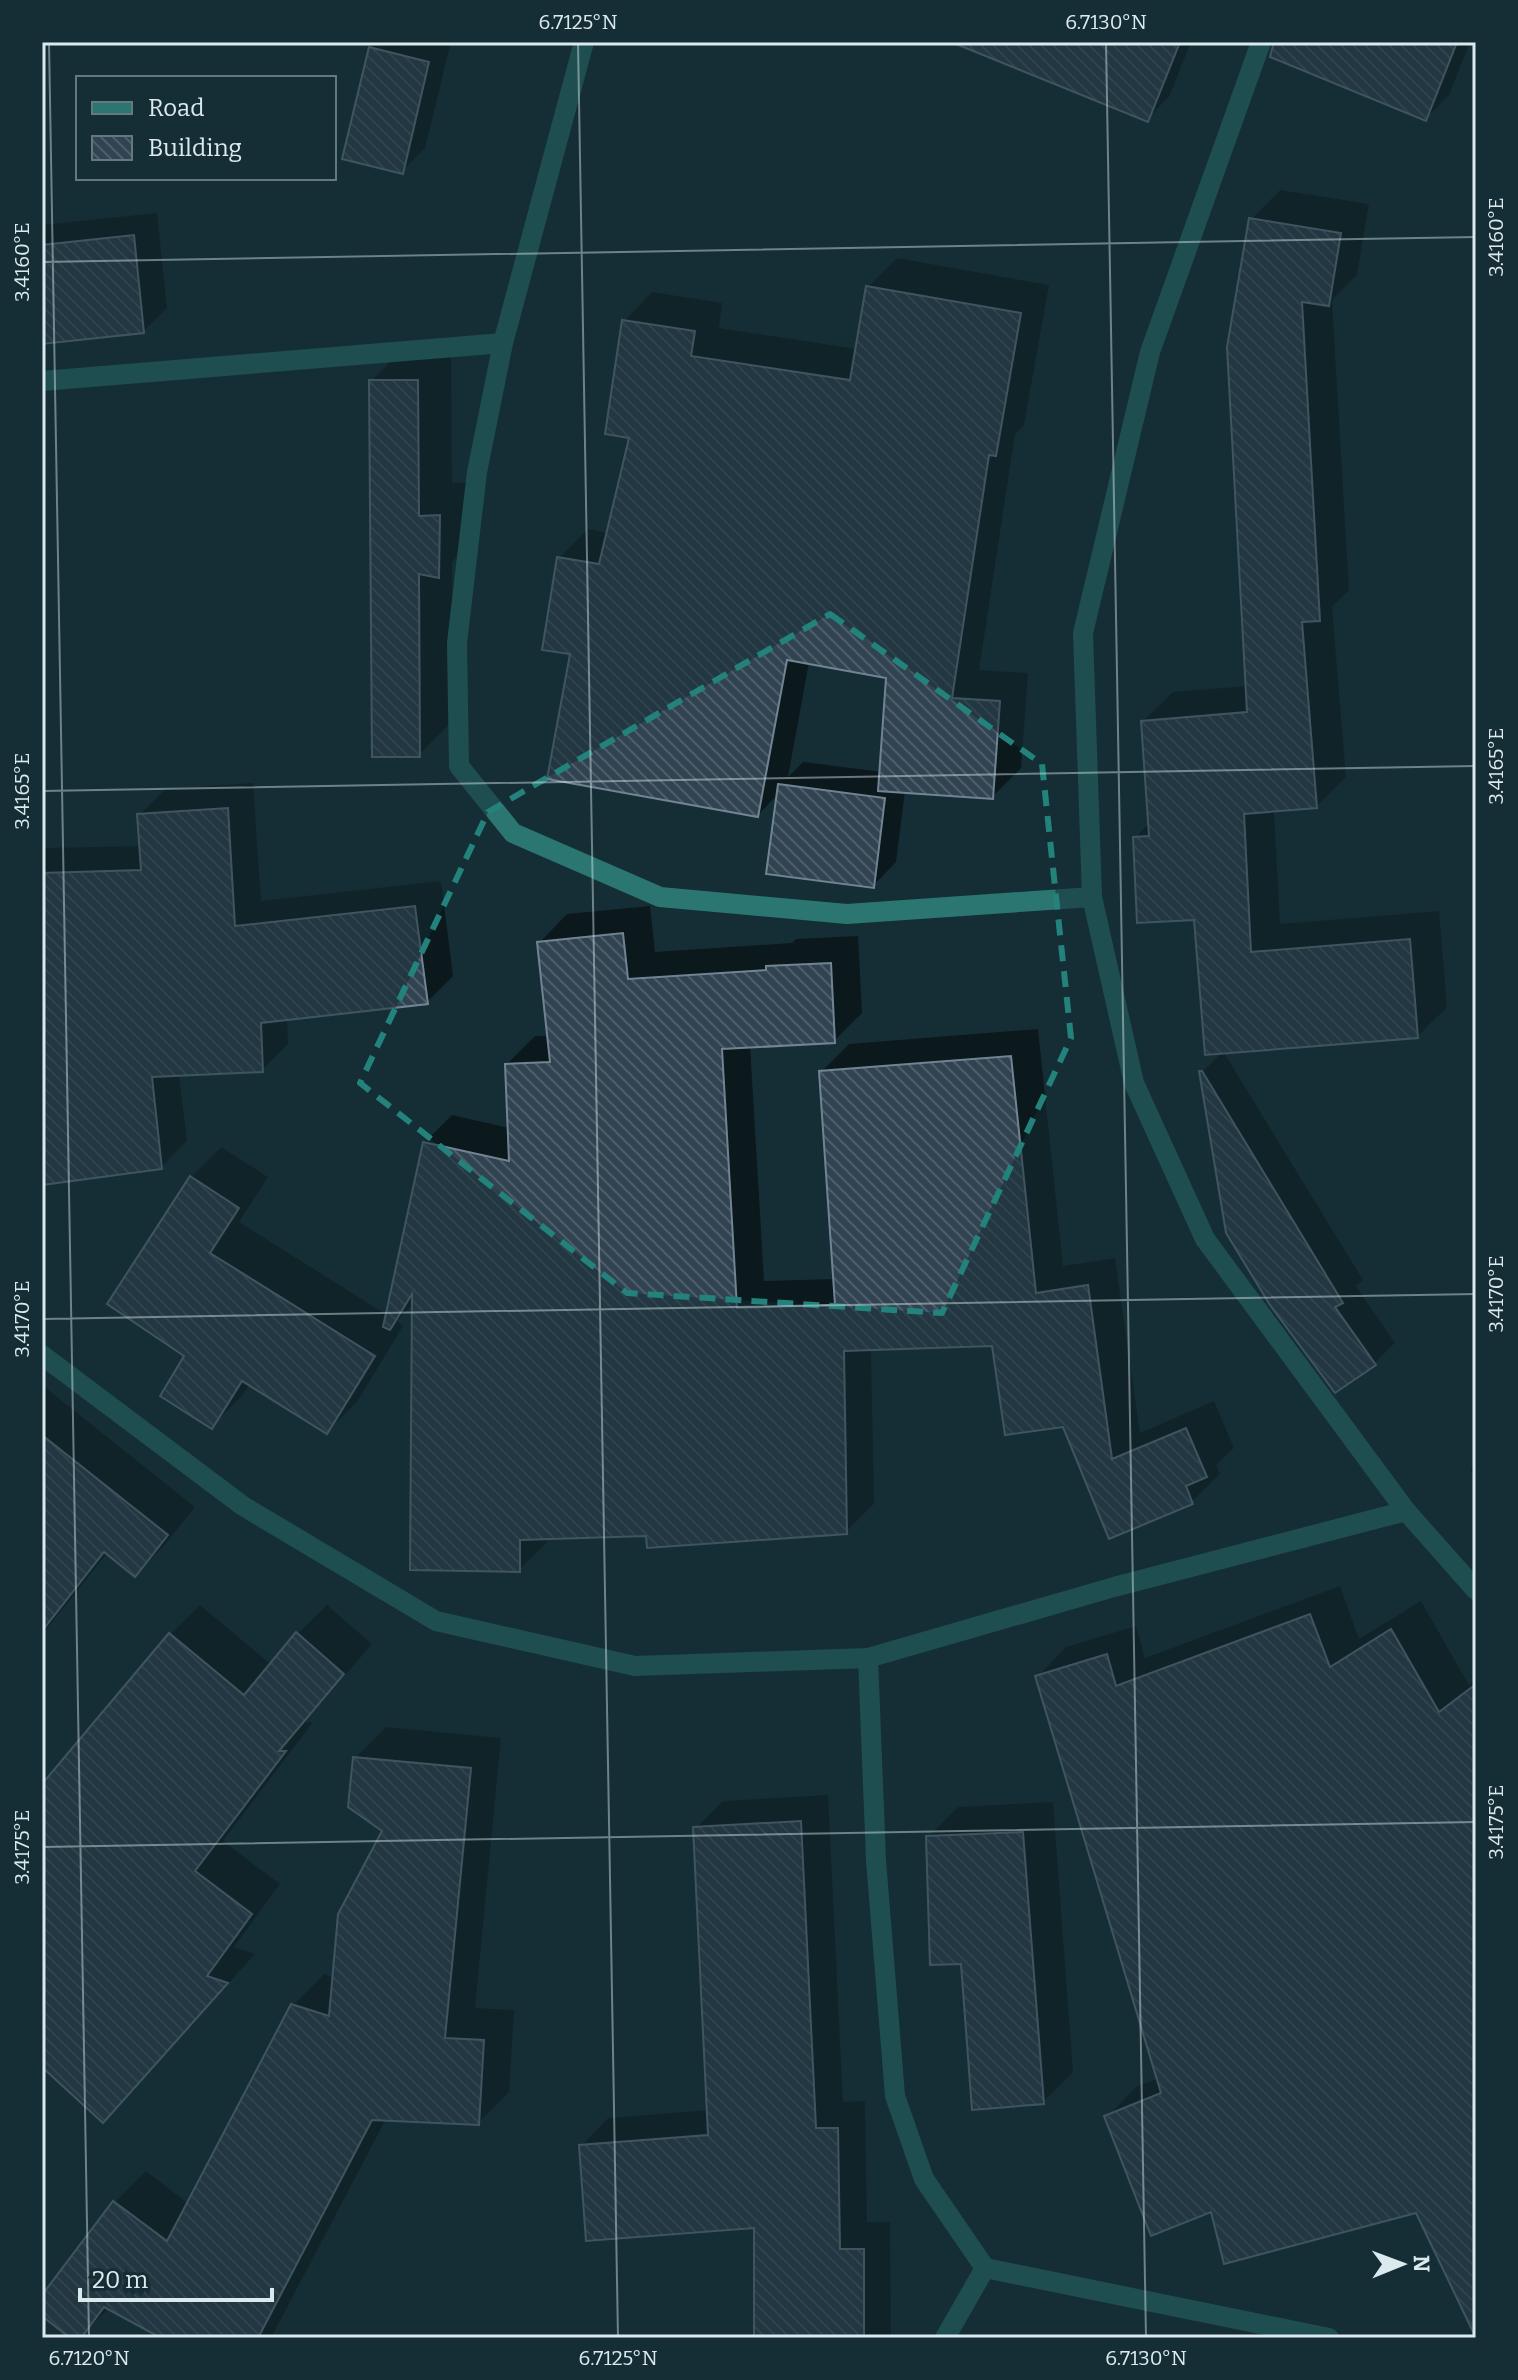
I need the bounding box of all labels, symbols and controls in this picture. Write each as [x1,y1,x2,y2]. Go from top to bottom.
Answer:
text: 6.7125°N [538,10,618,34]
text: 6.7130°N [1065,10,1147,34]
legend [76,76,336,180]
text: Road [148,94,204,122]
text: Building [148,134,242,162]
text: 3.4160°E [1484,197,1508,277]
text: 3.4160°E [10,222,34,302]
text: 3.4165°E [1484,728,1508,804]
text: 3.4165°E [10,753,34,829]
text: 3.4170°E [1484,1255,1508,1333]
text: 3.4170°E [10,1280,34,1358]
text: 3.4175°E [1484,1784,1508,1860]
text: 3.4175°E [10,1809,34,1885]
north arrow [1362,2224,1442,2304]
scale bar [80,2252,272,2302]
text: N [1408,2255,1435,2272]
text: 20 m [92,2266,148,2294]
text: 6.7120°N [48,2346,130,2370]
text: 6.7125°N [578,2346,658,2370]
text: 6.7130°N [1105,2346,1187,2370]

